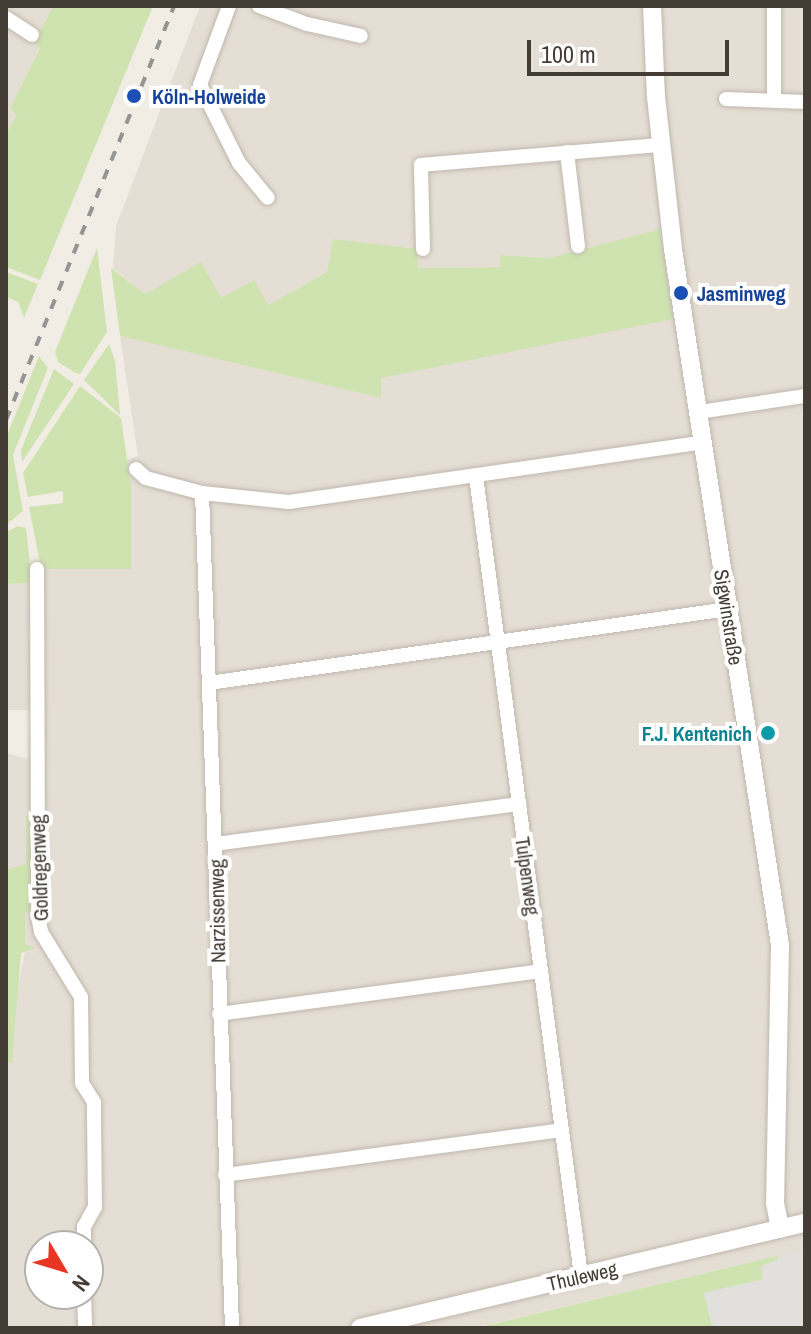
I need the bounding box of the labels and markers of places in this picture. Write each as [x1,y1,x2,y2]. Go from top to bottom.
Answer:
place label: Köln-Holweide [152,84,266,108]
marker: Köln-Holweide [123,85,145,107]
place label: Jasminweg [697,281,785,305]
marker: Jasminweg [672,284,690,302]
place label: F.J. Kentenich [642,721,752,745]
marker: F.J. Kentenich [759,724,777,742]

